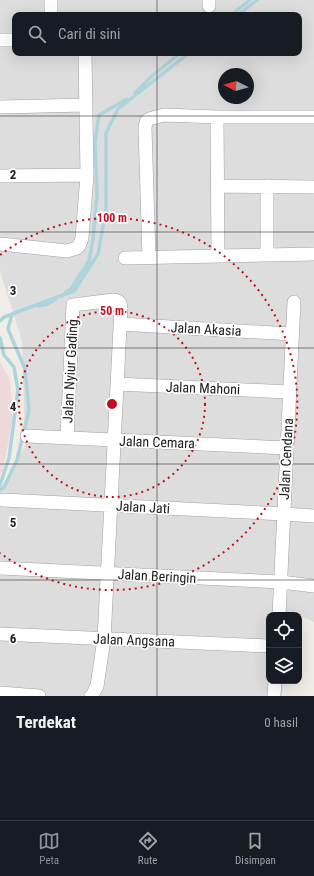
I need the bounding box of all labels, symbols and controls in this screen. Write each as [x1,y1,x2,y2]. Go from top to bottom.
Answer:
search box [12,12,302,56]
icon: search [26,23,48,45]
text: Cari di sini [58,25,120,43]
north arrow [218,68,254,104]
text: 2 [10,167,17,182]
text: 100 m [97,211,127,225]
text: 3 [10,283,16,298]
text: 50 m [100,304,124,318]
street label: Jalan Nyiur Gading [59,319,81,423]
street label: Jalan Akasia [170,319,242,339]
street label: Jalan Mahoni [166,379,240,397]
centre of rings [105,397,119,411]
text: 4 [10,399,17,414]
street label: Jalan Cendana [276,418,296,500]
street label: Jalan Cemara [119,433,195,451]
street label: Jalan Jati [116,498,170,516]
text: 5 [10,515,17,530]
street label: Jalan Beringin [117,566,197,586]
map controls [266,612,302,684]
button: locate [266,612,302,648]
text: 6 [10,631,17,646]
street label: Jalan Angsana [93,631,175,649]
button: layers [266,648,302,684]
text: Terdekat [16,712,76,732]
text: 0 hasil [264,715,298,730]
tab: Peta [38,830,60,867]
tab: Rute [137,830,159,867]
tab: Disimpan [235,830,276,867]

